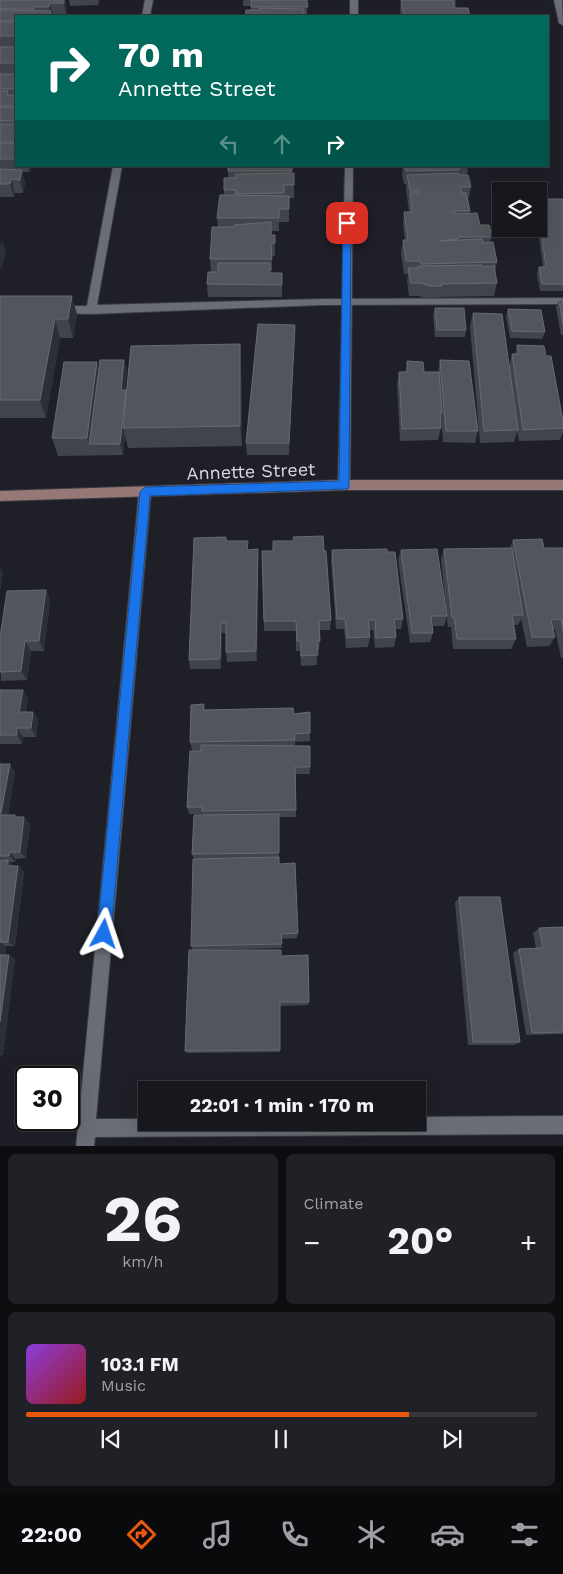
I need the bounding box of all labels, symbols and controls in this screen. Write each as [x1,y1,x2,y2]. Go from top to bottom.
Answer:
text: 70 m [118,34,204,76]
icon: right [35,35,100,100]
text: Annette Street [118,76,276,101]
icon: left [215,130,243,158]
icon: ahead [268,130,296,158]
icon: right [321,130,349,158]
map controls [492,182,547,237]
button: layers [492,182,547,237]
pin [326,202,368,244]
icon: arrive [333,209,361,237]
street label: Annette Street [186,458,316,484]
position arrow [77,907,129,959]
speed limit sign: 30 [15,1066,80,1131]
text: 22:01 · 1 min · 170 m [190,1094,374,1117]
text: 26 [103,1181,182,1257]
text: Climate [304,1194,364,1213]
text: 20° [387,1219,453,1263]
text: − [304,1226,320,1259]
text: + [520,1226,537,1259]
text: km/h [122,1252,163,1271]
text: 103.1 FM [101,1353,179,1376]
text: Music [101,1376,146,1395]
icon: previous [97,1425,125,1453]
icon: pause [267,1425,295,1453]
icon: next [438,1425,466,1453]
icon: directions [124,1517,159,1552]
icon: music [200,1517,235,1552]
icon: phone [277,1517,312,1552]
icon: climate [354,1517,389,1552]
icon: car [430,1517,465,1552]
icon: filters [507,1517,542,1552]
text: 22:00 [21,1522,82,1547]

